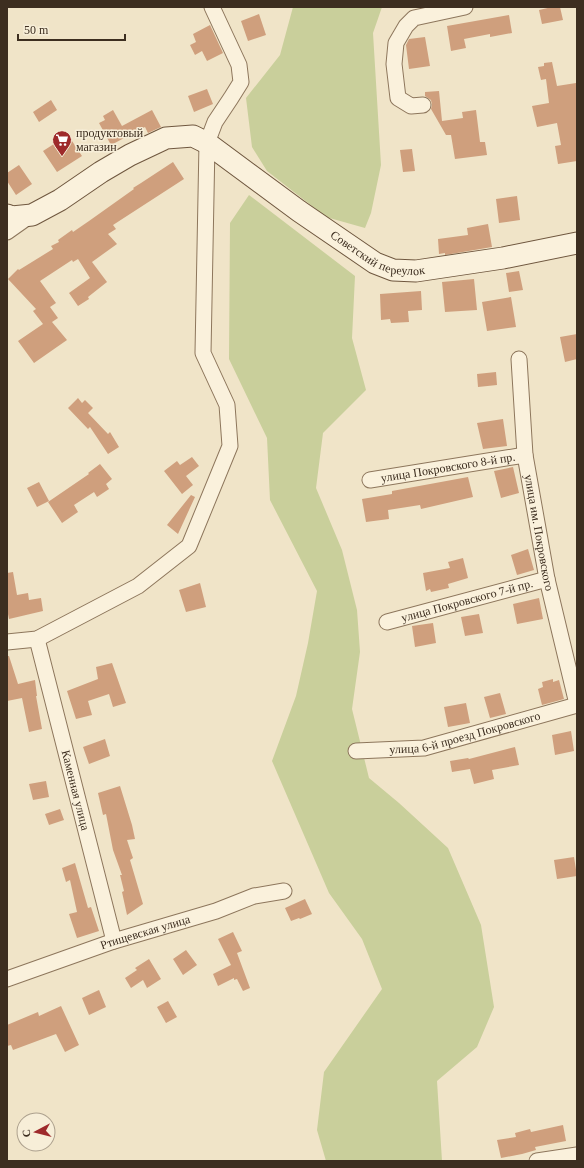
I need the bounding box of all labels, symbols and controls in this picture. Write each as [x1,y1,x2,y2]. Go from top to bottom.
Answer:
scale bar [18,16,125,42]
text: 50 m [24,23,49,37]
place label: продуктовый магазин [76,126,144,154]
supermarket icon: продуктовый магазин [51,129,73,157]
street label: Советский переулок [328,228,426,278]
street label: улица Покровского 8-й пр. [380,450,516,485]
street label: улица им. Покровского [522,473,557,592]
street label: улица Покровского 7-й пр. [400,576,535,625]
street label: улица 6-й проезд Покровского [389,709,542,757]
street label: Каменная улица [59,748,93,833]
street label: Ртищевская улица [98,912,192,952]
north arrow [16,1112,56,1152]
text: С [20,1128,33,1138]

